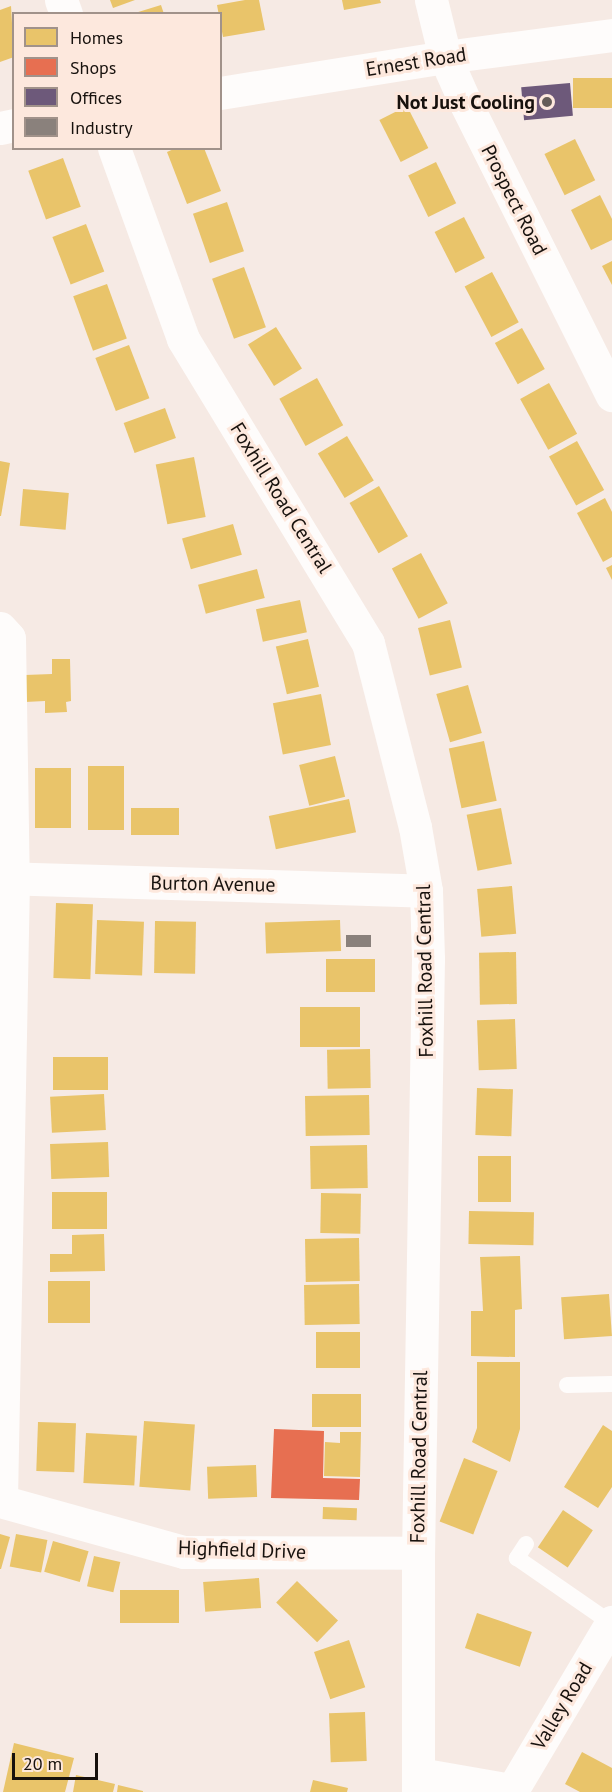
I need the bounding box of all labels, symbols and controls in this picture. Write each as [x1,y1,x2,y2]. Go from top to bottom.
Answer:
legend [12,12,222,150]
text: Homes [70,26,123,49]
street label: Ernest Road [364,42,468,82]
text: Shops [70,56,116,79]
text: Offices [70,86,122,109]
place label: Not Just Cooling [396,90,535,114]
marker: Not Just Cooling [540,95,554,109]
text: Industry [70,116,133,139]
street label: Prospect Road [476,141,552,259]
street label: Foxhill Road Central [225,418,337,578]
street label: Burton Avenue [150,871,276,897]
street label: Foxhill Road Central [411,884,439,1058]
street label: Foxhill Road Central [405,1370,433,1544]
street label: Highfield Drive [178,1536,306,1564]
street label: Valley Road [526,1658,598,1754]
scale bar [15,1741,100,1779]
text: 20 m [23,1752,62,1775]

